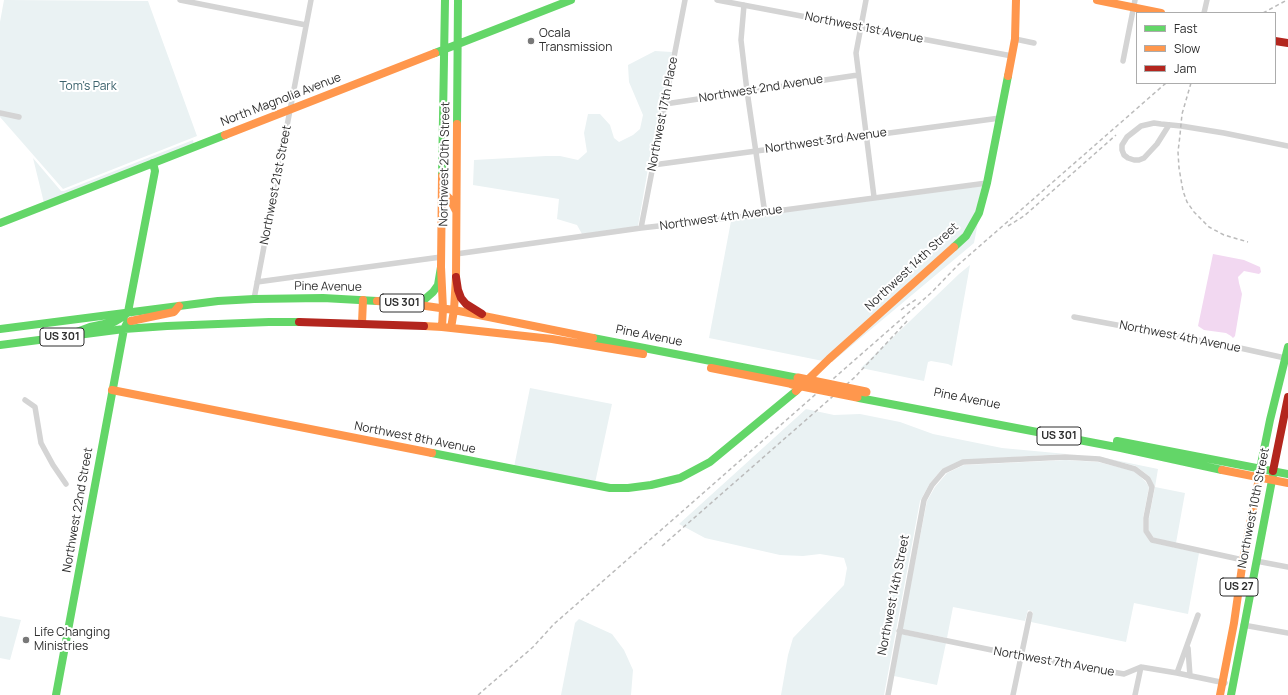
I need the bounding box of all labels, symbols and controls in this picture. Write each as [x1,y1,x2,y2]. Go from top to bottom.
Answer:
street label: Northwest 1st Avenue [804,9,924,47]
legend [1136,12,1276,84]
text: Fast [1174,20,1198,37]
place label: Ocala Transmission [539,27,612,55]
marker: Ocala Transmission [526,36,536,46]
text: Slow [1174,40,1200,57]
street label: Northwest 17th Place [645,56,681,172]
text: Jam [1174,60,1196,77]
street label: North Magnolia Avenue [219,70,343,130]
street label: Northwest 2nd Avenue [698,72,824,106]
park label: Tom's Park [59,80,117,94]
street label: Northwest 20th Street [437,101,453,227]
street label: Northwest 21st Street [257,124,295,246]
street label: Northwest 3rd Avenue [764,125,888,157]
street label: Northwest 4th Avenue [659,202,783,234]
street label: Northwest 14th Street [862,220,962,314]
street label: Pine Avenue [294,279,362,295]
road number: US 301 [380,294,424,312]
street label: Northwest 4th Avenue [1118,318,1242,356]
street label: Pine Avenue [614,322,684,350]
road number: US 301 [40,328,84,346]
street label: Pine Avenue [932,385,1002,413]
street label: Northwest 8th Avenue [353,419,477,457]
road number: US 301 [1037,427,1081,445]
street label: Northwest 22nd Street [60,446,96,574]
street label: Northwest 10th Street [1235,446,1273,570]
street label: Northwest 14th Street [875,534,913,656]
road number: US 27 [1220,578,1258,596]
place label: Life Changing Ministries [34,626,110,654]
marker: Life Changing Ministries [21,635,31,645]
street label: Northwest 7th Avenue [992,644,1116,680]

